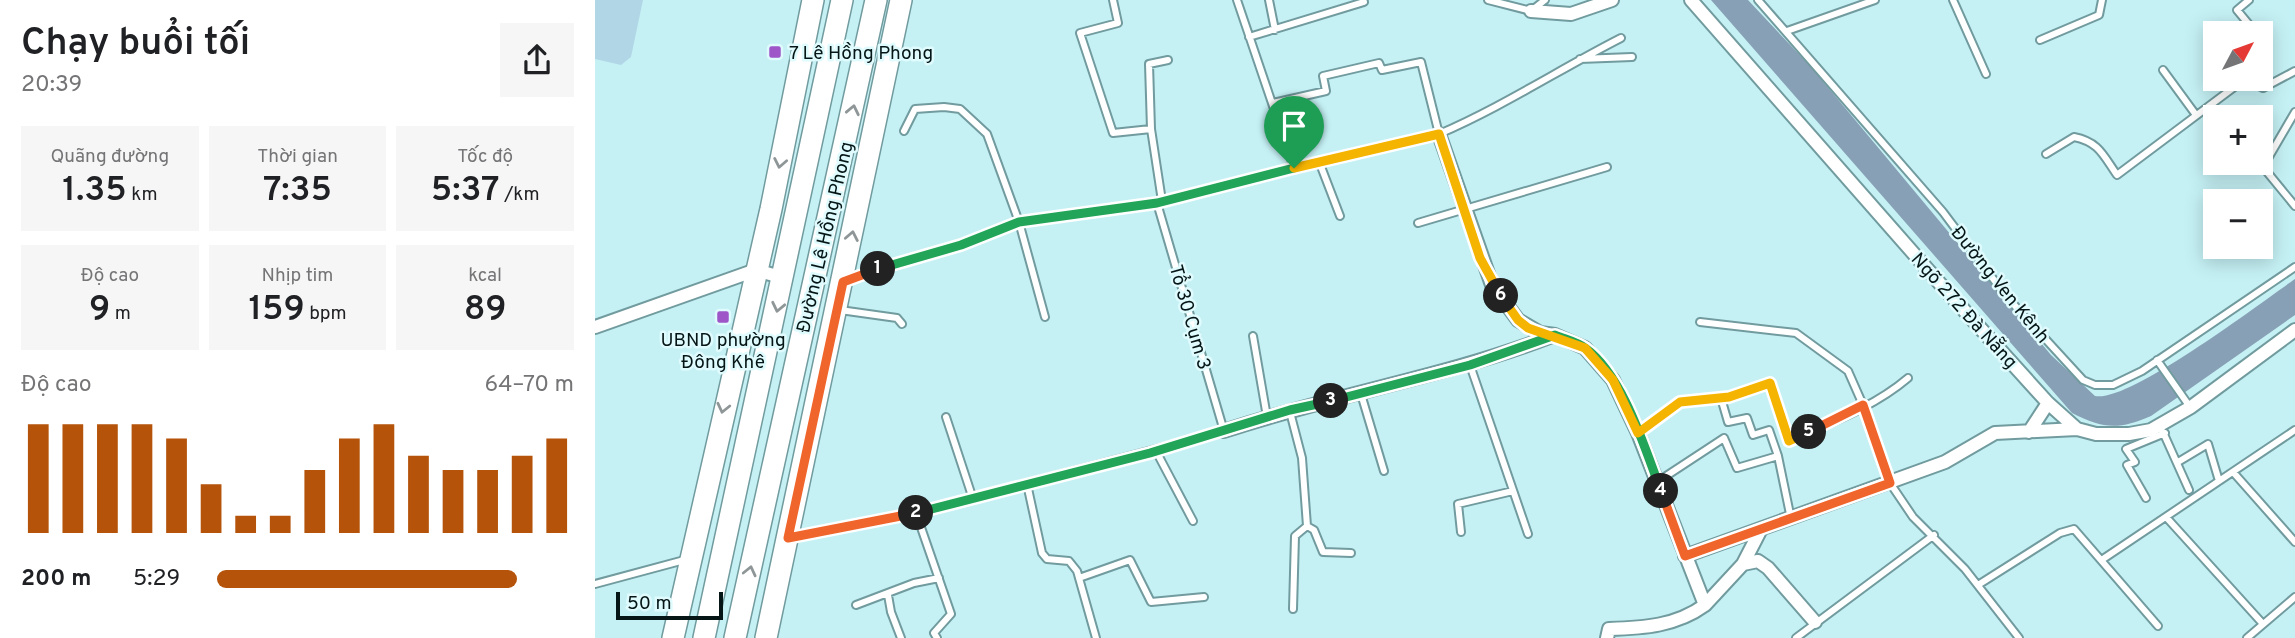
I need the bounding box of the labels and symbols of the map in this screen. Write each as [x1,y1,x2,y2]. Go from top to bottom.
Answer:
north arrow [2203,21,2273,91]
place label: 7 Lê Hồng Phong [789,42,933,66]
marker: 7 Lê Hồng Phong [767,44,783,60]
pin [1264,96,1324,168]
one-way arrow [844,104,859,116]
street label: Đường Lê Hồng Phong [792,139,860,335]
one-way arrow [773,157,788,169]
street label: Đường Ven Kênh [1945,222,2054,349]
one-way arrow [843,230,858,242]
street label: Ngõ 272 Đà Nẵng [1905,247,2024,374]
pin: 1 [861,252,895,286]
street label: Tổ 30 Cụm 3 [1163,261,1218,373]
pin: 6 [1483,278,1518,314]
one-way arrow [771,301,786,313]
marker: UBND phường Đông Khê [715,309,731,325]
place label: UBND phường Đông Khê [660,329,786,375]
pin: 3 [1313,384,1349,418]
one-way arrow [717,402,732,414]
pin: 5 [1791,414,1827,450]
pin: 4 [1643,474,1679,508]
pin: 2 [899,496,933,530]
one-way arrow [741,565,756,577]
scale bar [616,589,723,621]

